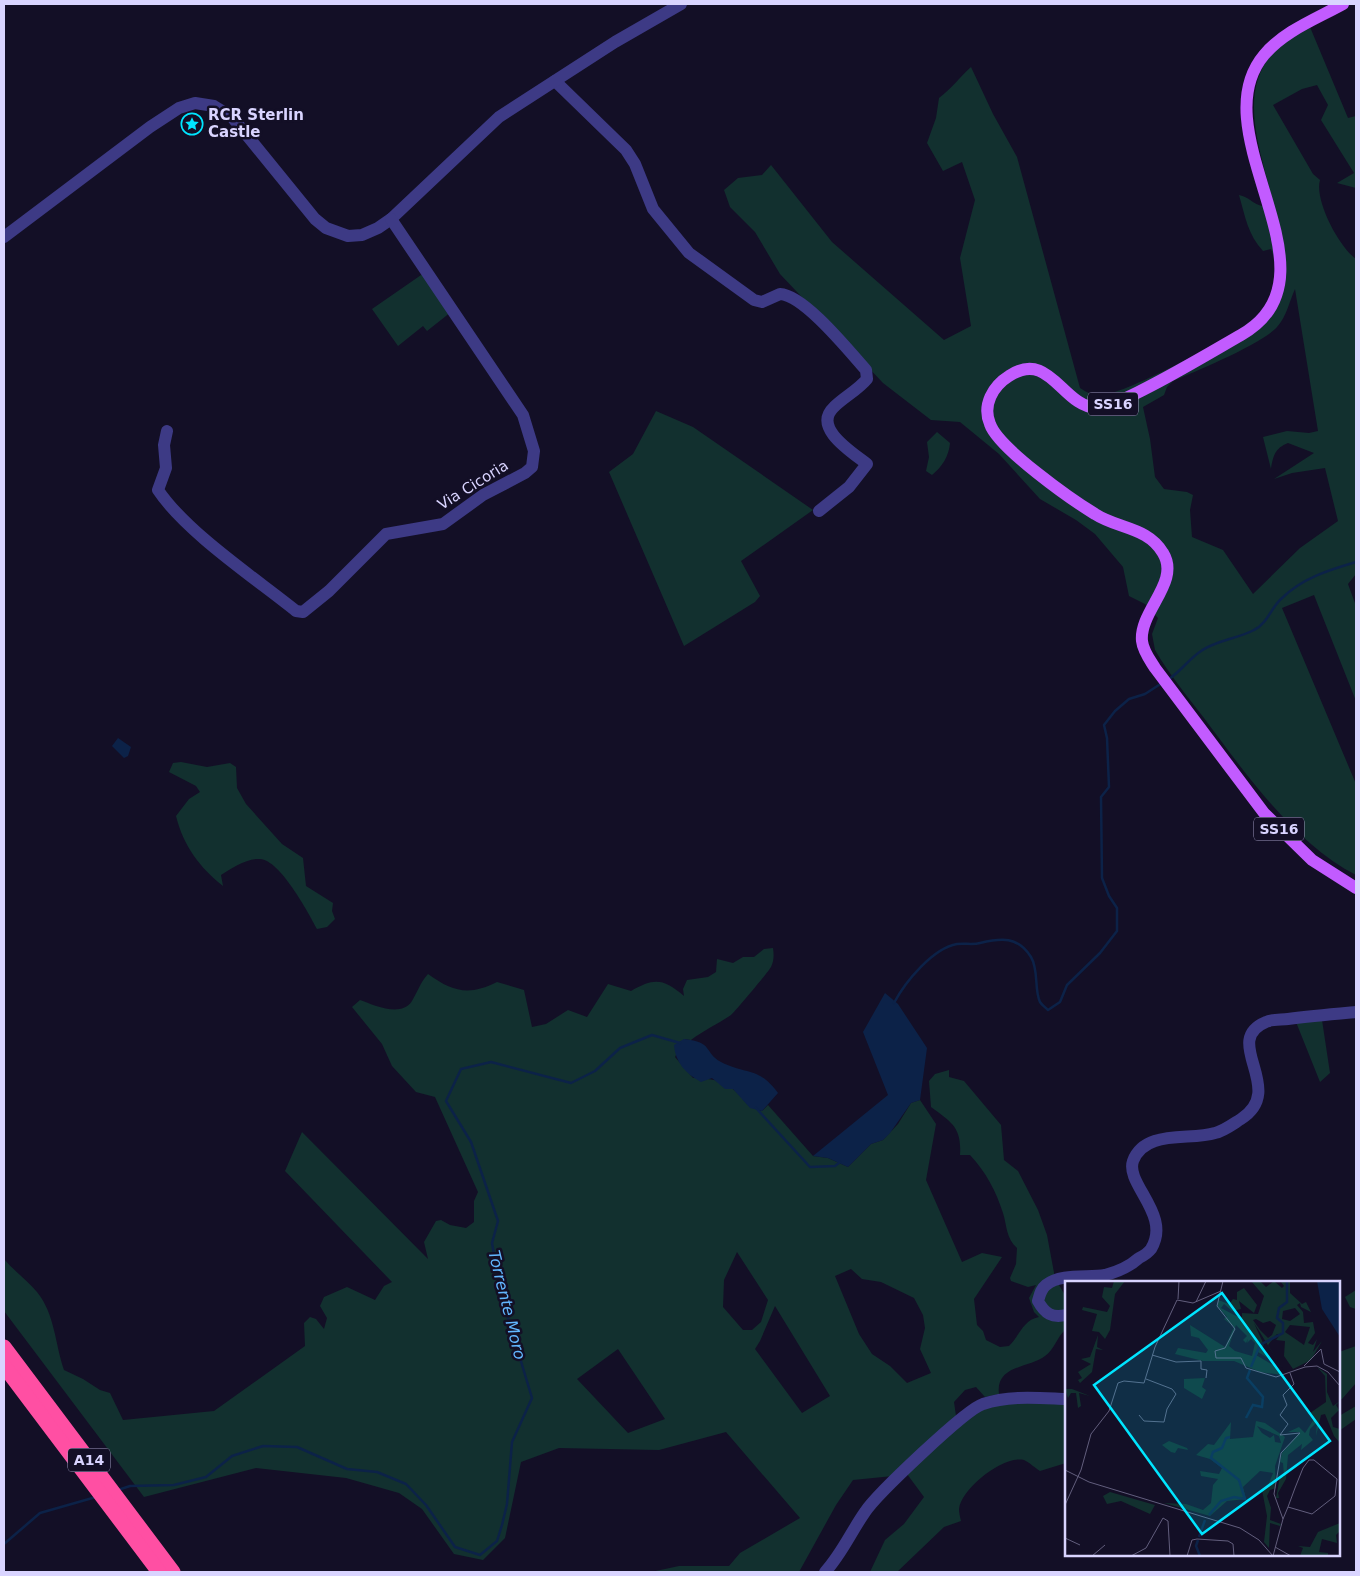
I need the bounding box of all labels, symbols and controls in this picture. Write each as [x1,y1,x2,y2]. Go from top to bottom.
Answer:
place label: RCR Sterlin Castle [208,106,304,141]
place icon: RCR Sterlin Castle [180,112,204,136]
road number: SS16 [1088,392,1138,416]
street label: Via Cicoria [434,456,512,514]
road number: SS16 [1254,818,1304,841]
water label: Torrente Moro [484,1248,530,1362]
inset map [1065,1281,1340,1556]
road number: A14 [68,1448,110,1472]

